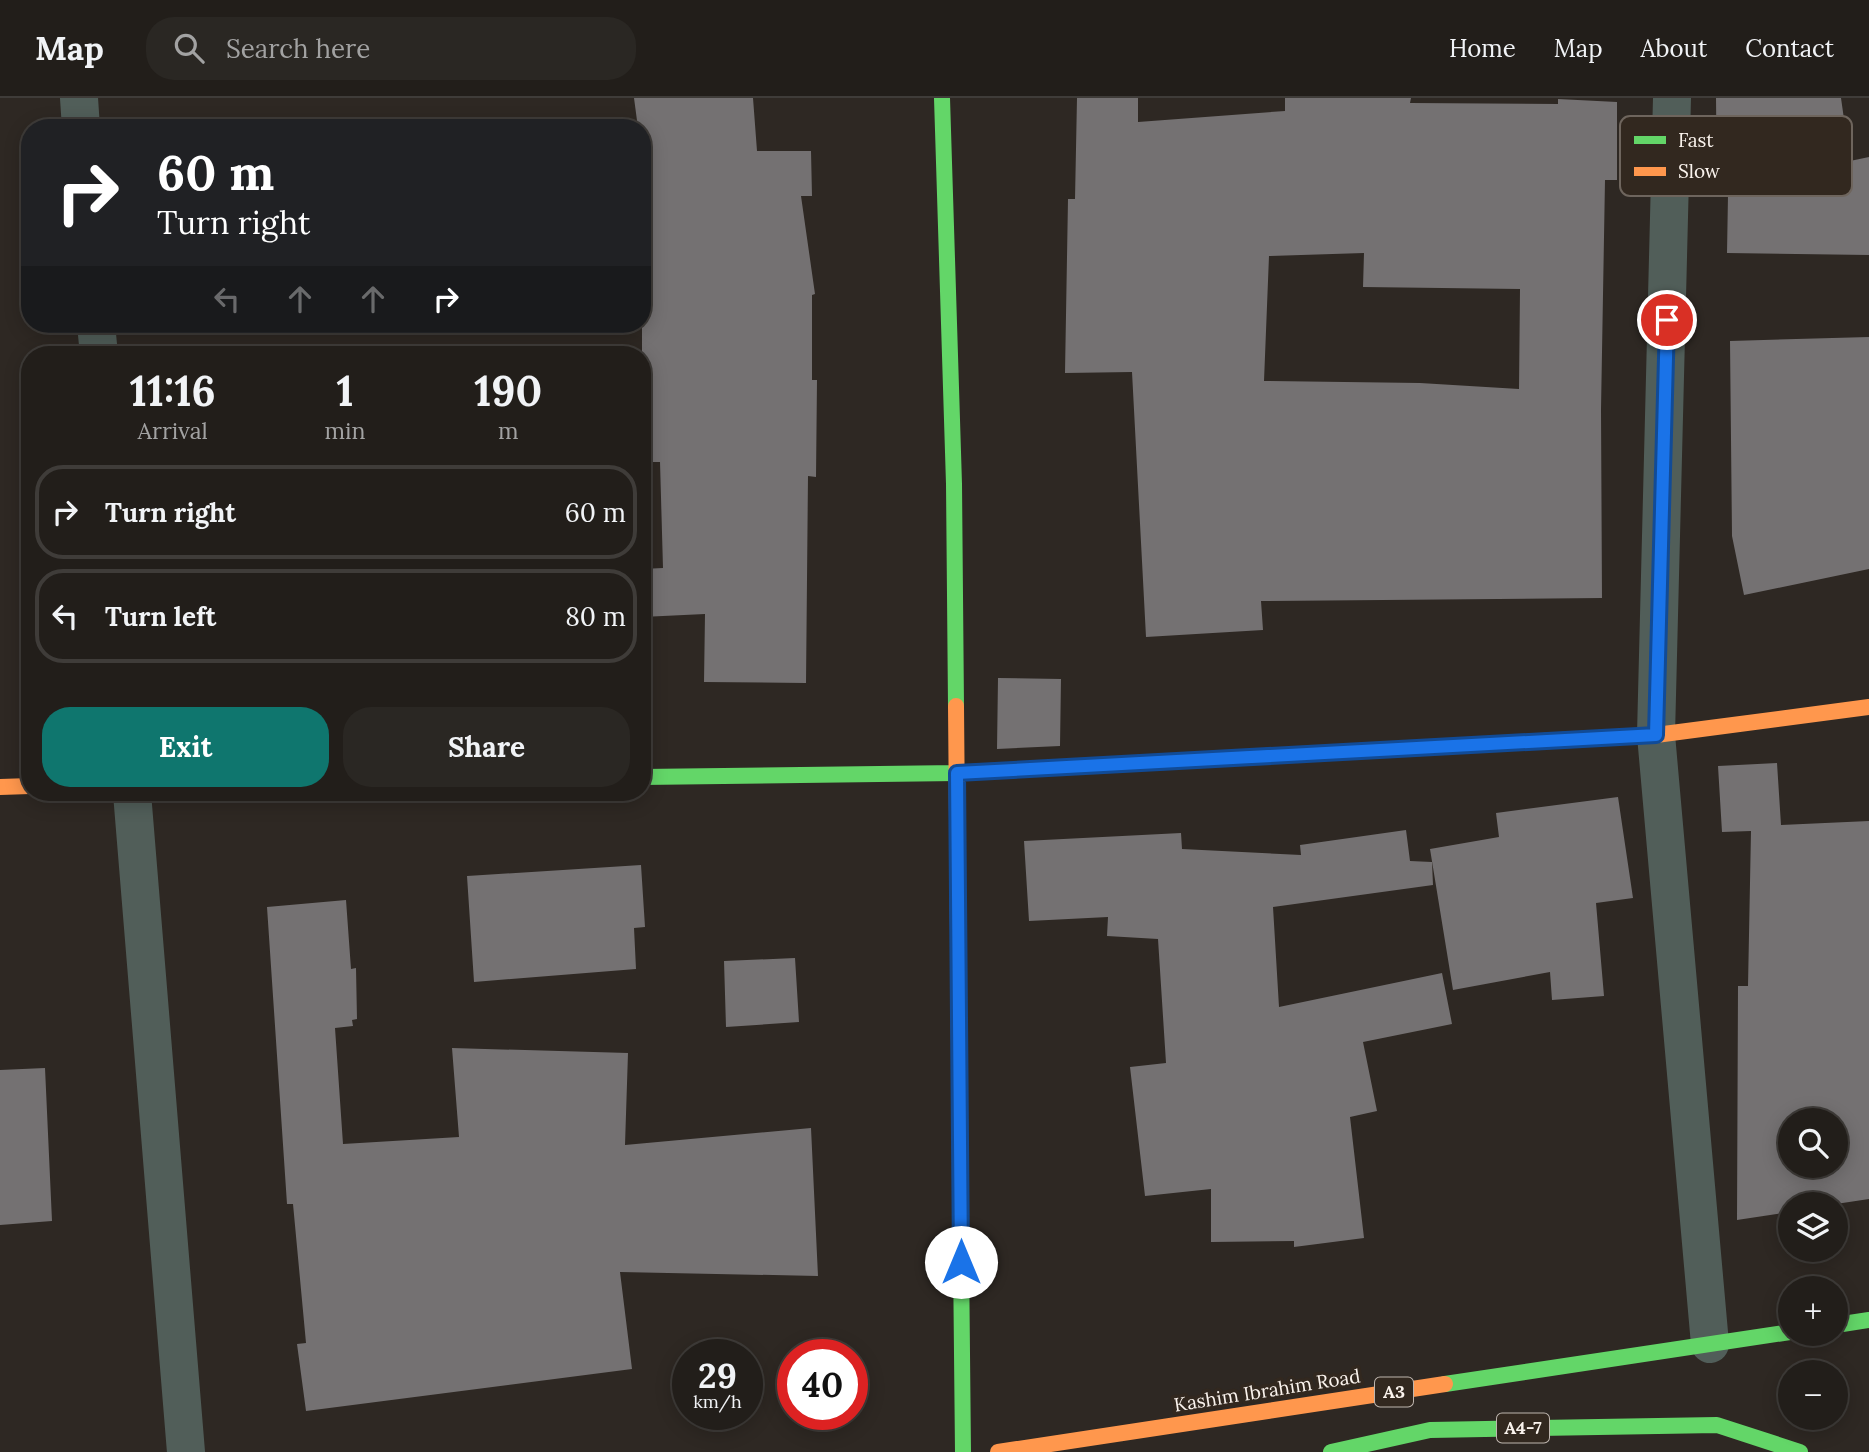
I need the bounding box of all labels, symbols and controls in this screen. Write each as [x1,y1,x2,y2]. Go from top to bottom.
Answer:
search box [146,17,636,80]
text: Map [35,27,104,69]
icon: search [170,29,208,67]
text: Search here [226,32,370,65]
text: Home [1449,33,1516,64]
text: Map [1554,33,1603,64]
text: About [1641,33,1707,64]
text: Contact [1745,33,1834,64]
legend [1620,116,1852,196]
text: Fast [1678,128,1714,152]
text: 60 m [157,141,274,203]
icon: right [42,147,133,238]
text: Slow [1678,159,1721,183]
text: Turn right [157,202,310,243]
icon: left [208,280,246,318]
icon: ahead [281,280,319,318]
icon: ahead [354,280,392,318]
icon: right [427,280,465,318]
pin [1637,290,1697,350]
icon: arrive [1648,301,1686,339]
text: 11:16 [130,364,216,418]
text: 1 [336,364,353,418]
text: 190 [474,364,542,418]
text: Arrival [138,416,208,445]
text: min [324,416,365,445]
text: m [498,416,518,445]
icon: right [46,493,84,531]
text: Turn right [105,496,236,529]
text: 60 m [565,496,626,529]
icon: left [46,597,84,635]
text: Turn left [105,600,216,633]
text: 80 m [565,600,626,633]
button: Exit [42,707,329,787]
button: Share [343,707,630,787]
map controls [1778,1108,1848,1430]
button: search [1778,1108,1848,1178]
button: layers [1778,1192,1848,1262]
position arrow [924,1225,998,1299]
button: + [1778,1276,1848,1346]
speed limit sign: 40 [777,1339,868,1430]
text: 29 [698,1353,737,1398]
button: − [1778,1360,1848,1430]
street label: Kashim Ibrahim Road [1172,1363,1362,1417]
road number: A3 [1375,1378,1413,1406]
text: km/h [693,1390,742,1413]
road number: A4-7 [1497,1414,1549,1442]

